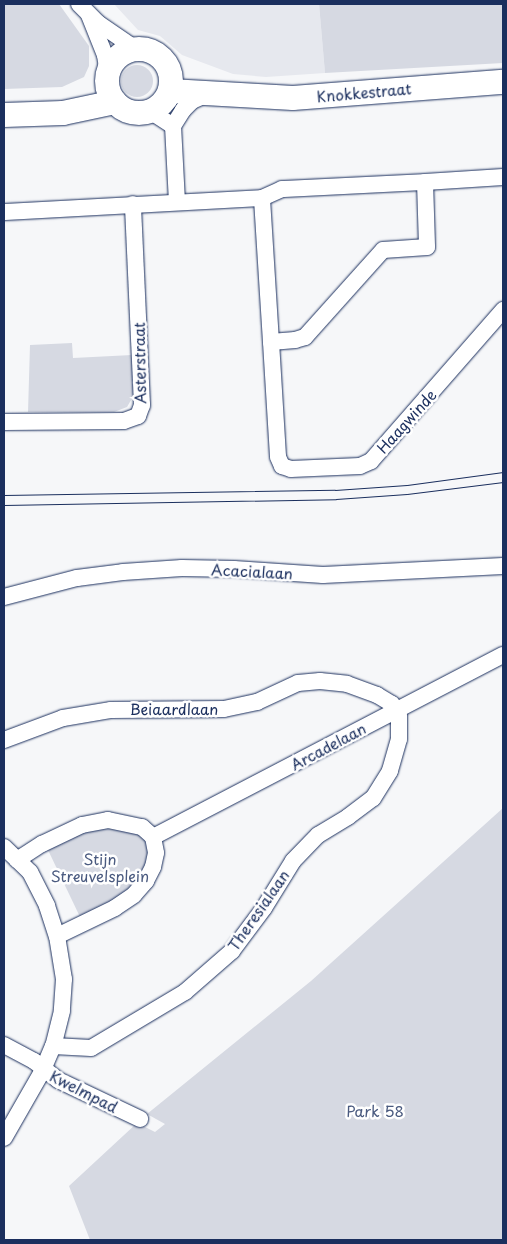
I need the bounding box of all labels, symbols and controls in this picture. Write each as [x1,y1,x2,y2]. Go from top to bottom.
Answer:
street label: Knokkestraat [316,79,412,105]
street label: Asterstraat [129,322,149,404]
street label: Haagwinde [373,385,439,457]
street label: Acacialaan [211,560,293,582]
street label: Beiaardlaan [130,700,218,718]
street label: Arcadelaan [287,719,369,773]
park label: Stijn Streuvelsplein [51,849,149,884]
street label: Theresialaan [224,866,292,954]
street label: Kwelmpad [47,1066,121,1116]
park label: Park 58 [346,1102,404,1120]

